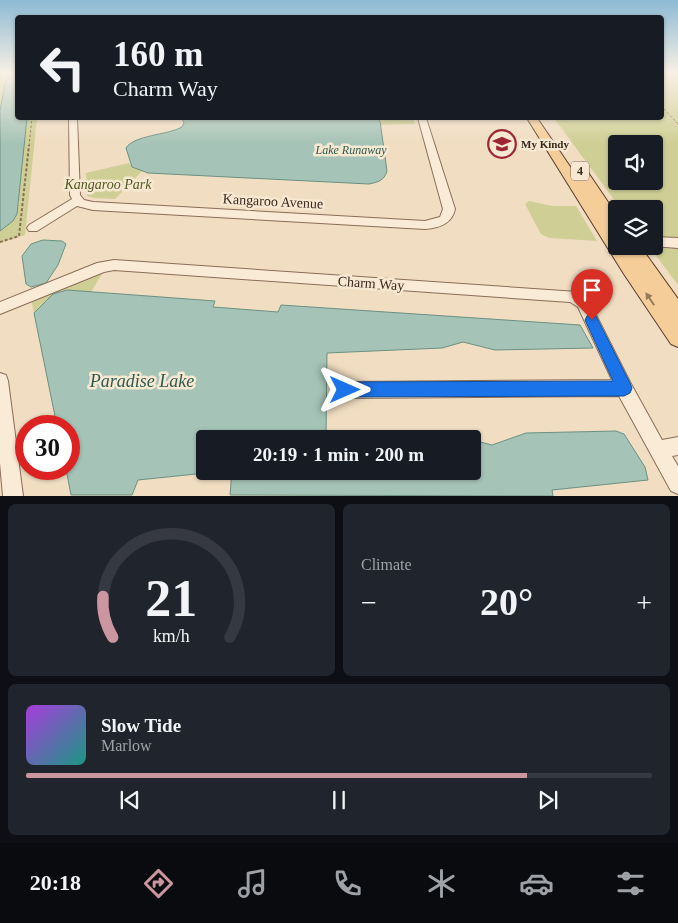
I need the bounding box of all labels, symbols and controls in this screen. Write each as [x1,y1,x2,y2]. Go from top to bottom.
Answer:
icon: left [30,35,95,100]
text: 160 m [113,35,203,74]
text: Charm Way [113,76,218,101]
school or university icon: My Kindy [487,129,517,159]
map controls [608,135,663,255]
button: sound [608,135,663,190]
place label: My Kindy [521,138,569,150]
water label: Lake Runaway [315,143,387,157]
road number: 4 [571,162,589,180]
park label: Kangaroo Park [64,177,152,192]
street label: Kangaroo Avenue [222,191,324,212]
button: layers [608,200,663,255]
pin [571,269,613,320]
street label: Charm Way [337,274,405,293]
icon: arrive [578,276,606,304]
one-way arrow [645,292,655,305]
position arrow [318,363,370,415]
water label: Paradise Lake [89,371,194,391]
speed limit sign: 30 [15,415,80,480]
text: 20:19 · 1 min · 200 m [253,444,424,465]
text: Climate [361,556,412,573]
text: 21 [146,570,198,627]
text: 20° [480,581,533,623]
text: − [361,587,377,618]
text: + [636,587,652,618]
text: km/h [153,626,190,646]
text: Slow Tide [101,715,181,736]
text: Marlow [101,737,152,754]
icon: previous [116,786,144,814]
icon: pause [325,786,353,814]
icon: next [534,786,562,814]
icon: directions [141,866,176,901]
icon: music [235,866,270,901]
icon: phone [330,866,365,901]
icon: climate [424,866,459,901]
icon: car [519,866,554,901]
icon: filters [613,866,648,901]
text: 20:18 [30,870,81,895]

